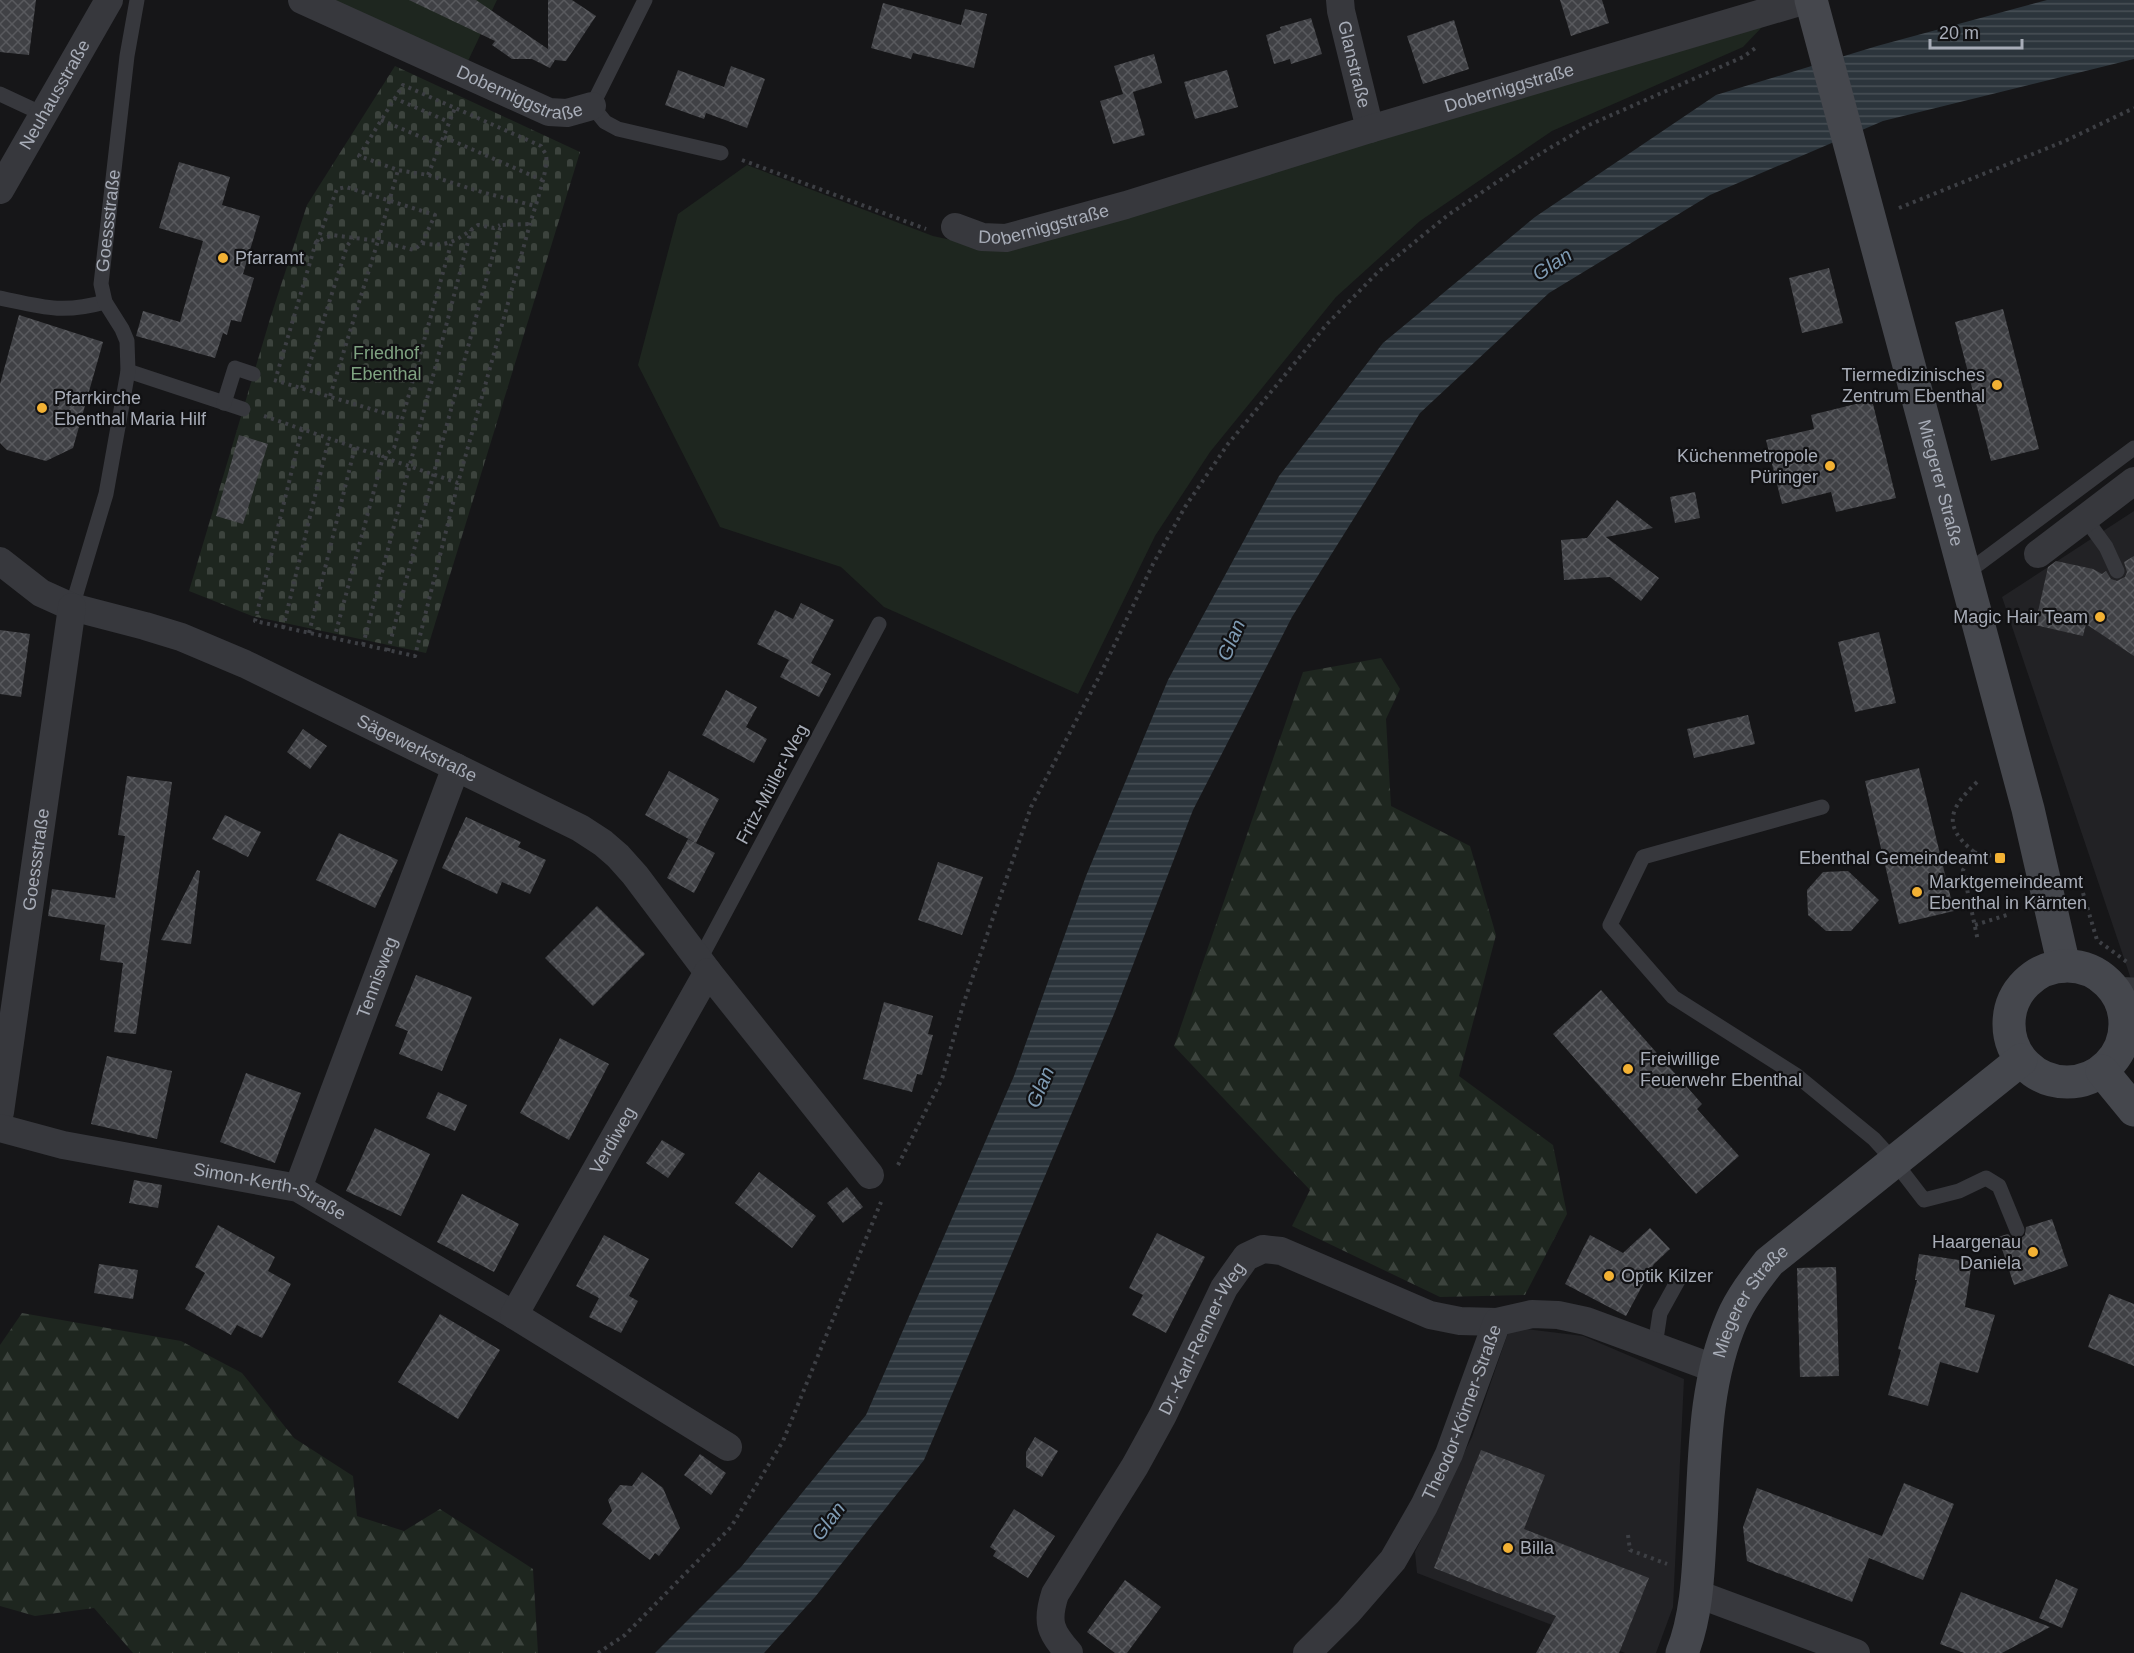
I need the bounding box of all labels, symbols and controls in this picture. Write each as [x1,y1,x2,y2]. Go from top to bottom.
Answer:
scale bar [1930,12,2022,50]
street label: Glanstraße [1334,19,1374,110]
text: 20 m [1939,23,1979,43]
street label: Neuhausstraße [15,36,94,153]
street label: Doberniggstraße [1442,59,1576,116]
street label: Doberniggstraße [454,61,585,124]
street label: Goessstraße [92,168,124,273]
street label: Doberniggstraße [978,200,1111,249]
water label: Glan [1528,243,1576,285]
place label: Pfarramt [235,248,304,268]
marker: Pfarramt [216,251,230,265]
park label: Friedhof Ebenthal [350,343,422,384]
place label: Tiermedizinisches Zentrum Ebenthal [1842,365,1985,406]
marker: Tiermedizinisches Zentrum Ebenthal [1990,378,2004,392]
place label: Pfarrkirche Ebenthal Maria Hilf [54,388,207,429]
marker: Pfarrkirche Ebenthal Maria Hilf [35,401,49,415]
street label: Miegerer Straße [1914,417,1967,548]
place label: Küchenmetropole Püringer [1677,446,1818,487]
marker: Küchenmetropole Püringer [1823,459,1837,473]
place label: Magic Hair Team [1953,607,2088,627]
marker: Magic Hair Team [2093,610,2107,624]
water label: Glan [1213,616,1249,664]
street label: Sägewerkstraße [354,710,480,786]
street label: Fritz-Müller-Weg [732,721,812,847]
street label: Goessstraße [19,807,53,912]
place label: Ebenthal Gemeindeamt [1799,848,1988,868]
marker: Ebenthal Gemeindeamt [1993,851,2007,865]
place label: Marktgemeindeamt Ebenthal in Kärnten [1929,872,2087,913]
marker: Marktgemeindeamt Ebenthal in Kärnten [1910,885,1924,899]
street label: Tennisweg [353,934,401,1021]
place label: Freiwillige Feuerwehr Ebenthal [1640,1049,1802,1090]
marker: Freiwillige Feuerwehr Ebenthal [1621,1062,1635,1076]
water label: Glan [1022,1063,1058,1111]
street label: Verdiweg [586,1103,640,1178]
street label: Simon-Kerth-Straße [192,1159,350,1224]
place label: Haargenau Daniela [1932,1232,2022,1273]
street label: Miegerer Straße [1709,1241,1792,1360]
marker: Haargenau Daniela [2026,1245,2040,1259]
street label: Dr.-Karl-Renner-Weg [1155,1258,1249,1418]
place label: Optik Kilzer [1621,1266,1713,1286]
marker: Optik Kilzer [1602,1269,1616,1283]
street label: Theodor-Körner-Straße [1418,1322,1505,1504]
water label: Glan [807,1498,849,1544]
place label: Billa [1520,1538,1555,1558]
marker: Billa [1501,1541,1515,1555]

